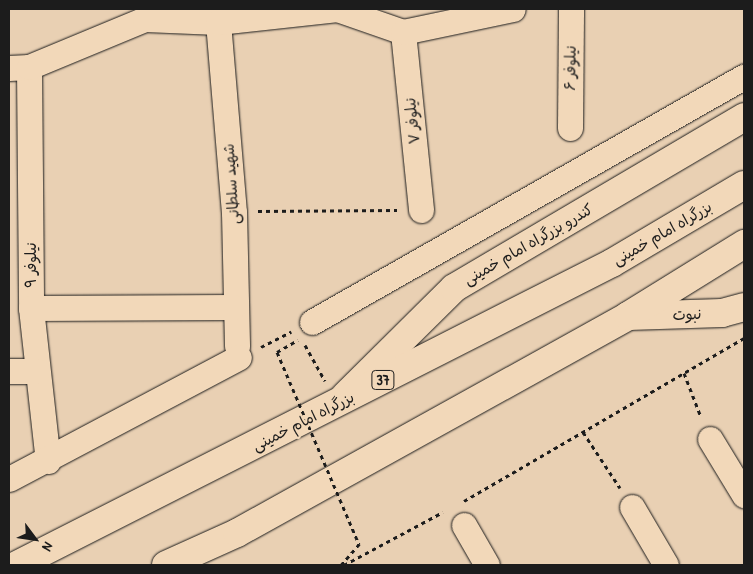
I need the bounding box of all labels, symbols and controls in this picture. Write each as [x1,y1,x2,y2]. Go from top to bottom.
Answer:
street label: نیلوفر ۶ [561,45,579,91]
street label: نیلوفر ۷ [401,97,423,145]
street label: شهید سلطانی [219,143,243,225]
street label: بزرگراه امام خمینی [609,197,715,269]
street label: کندرو بزرگراه امام خمینی [460,200,596,288]
street label: نیلوفر ۹ [22,242,40,288]
street label: نبوت [672,305,702,323]
road number: 37 [370,368,396,392]
street label: بزرگراه امام خمینی [249,388,357,454]
north arrow [10,514,60,564]
text: N [38,539,58,555]

